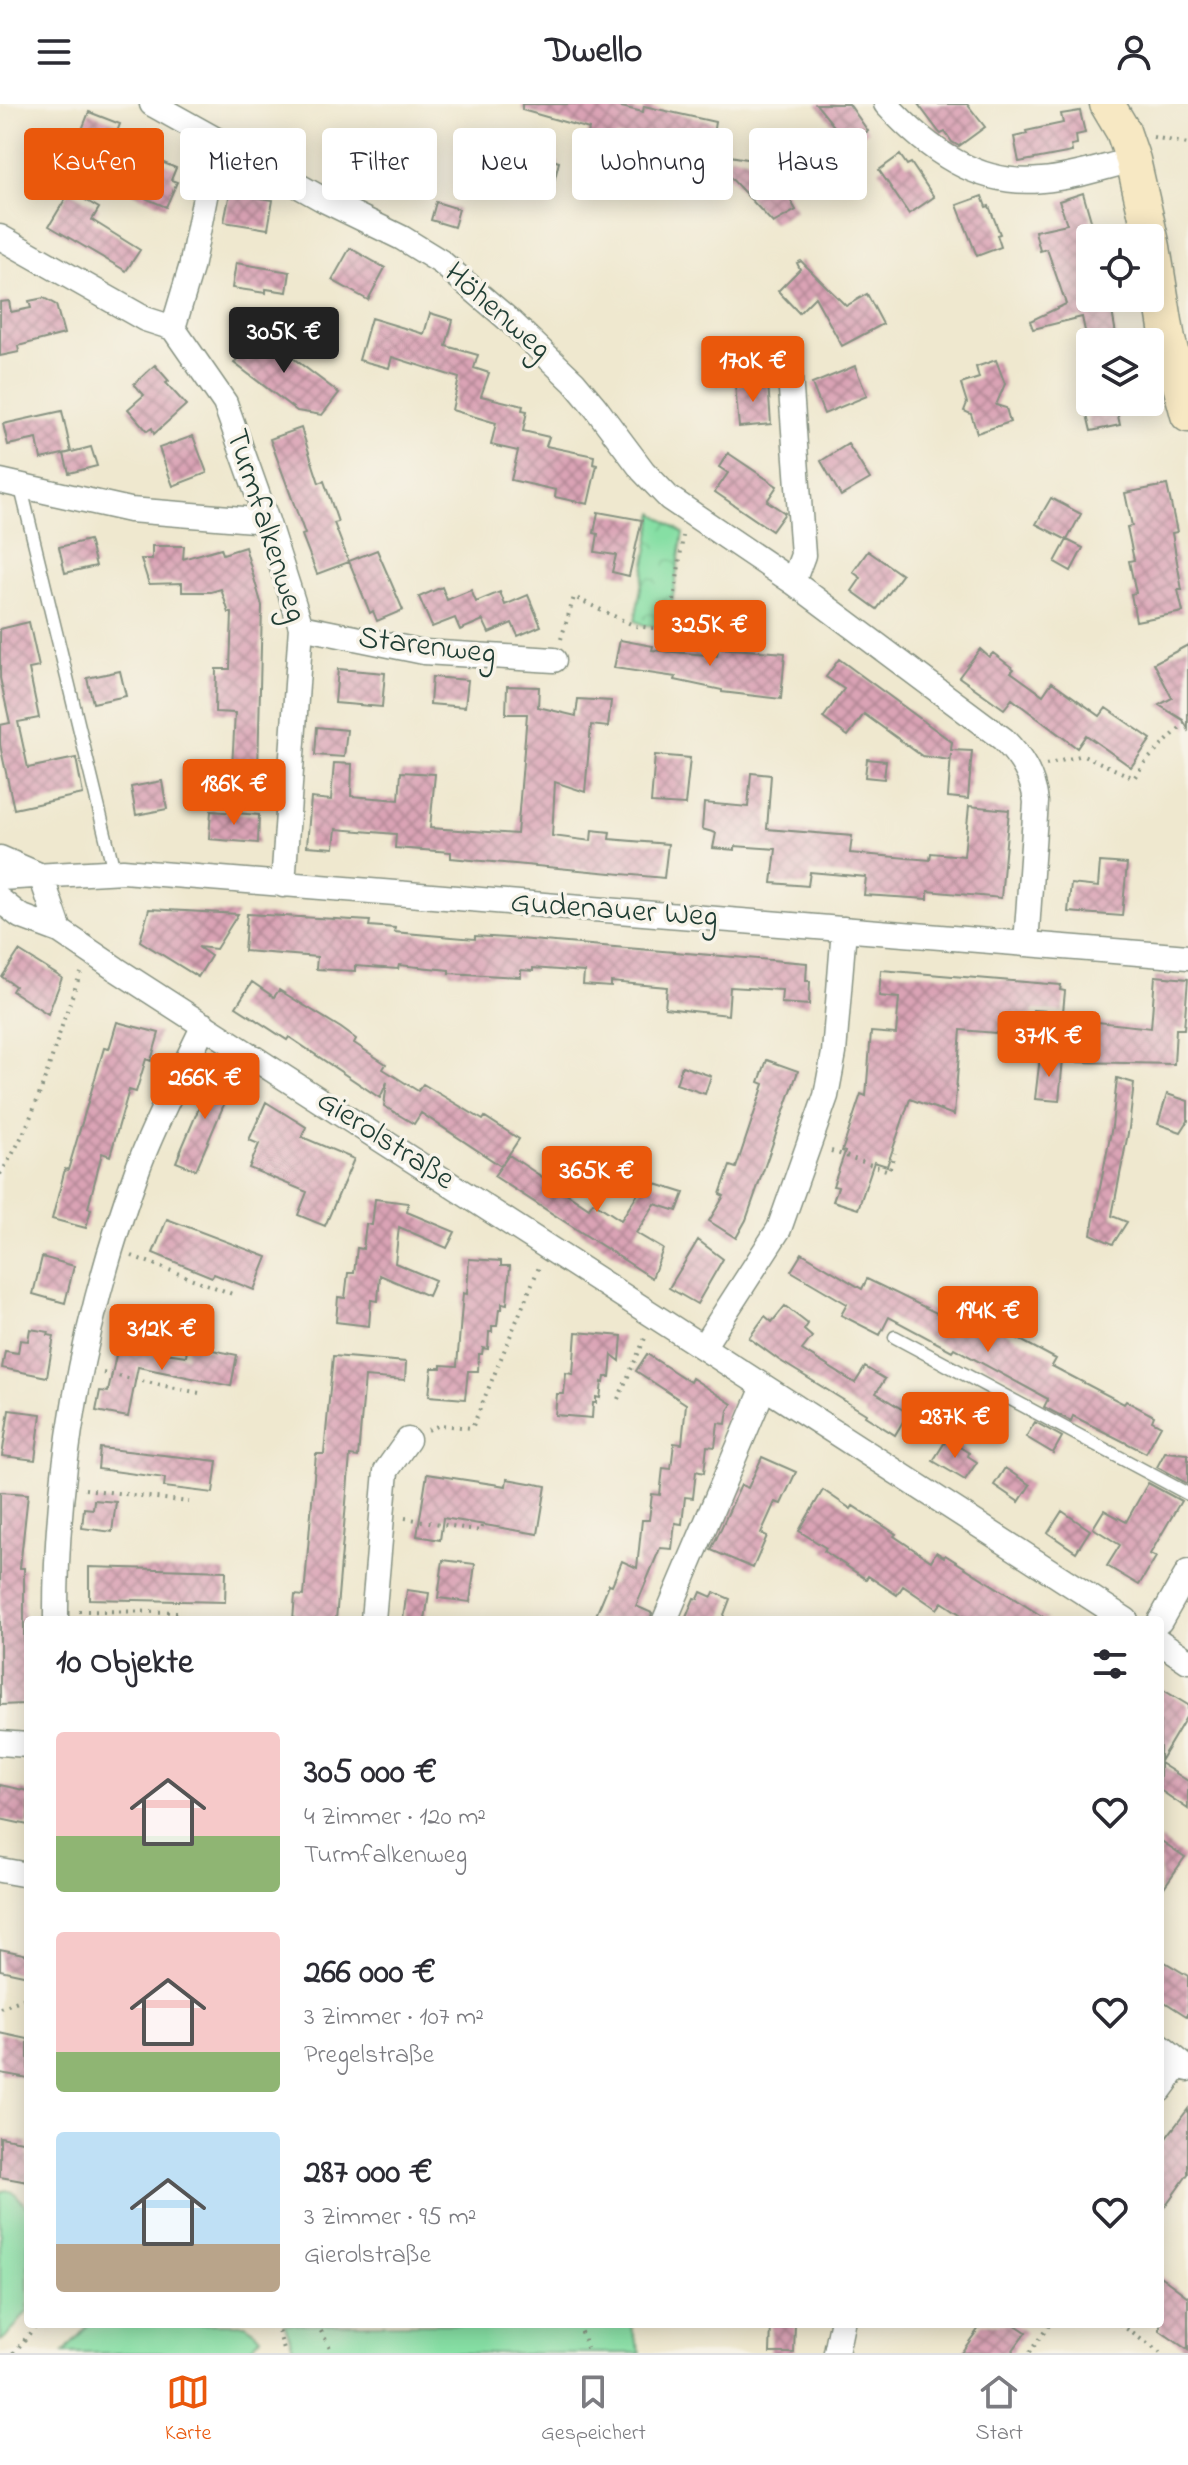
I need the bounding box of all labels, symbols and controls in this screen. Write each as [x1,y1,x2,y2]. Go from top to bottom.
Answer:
text: Dwello [546,26,642,79]
icon: menu [32,30,76,74]
icon: person [1112,30,1156,74]
chip: Kaufen [24,128,164,200]
chip: Mieten [180,128,306,200]
chip: Filter [322,128,437,200]
chip: Neu [453,128,556,200]
chip: Wohnung [572,128,733,200]
chip: Haus [749,128,867,200]
map controls [1076,224,1164,416]
button: locate [1076,224,1164,312]
street label: Höhenweg [433,252,561,372]
pin: 305K € [219,307,349,375]
text: 305K € [247,314,321,352]
button: layers [1076,328,1164,416]
pin: 170K € [688,336,818,404]
text: 170K € [719,343,787,381]
street label: Turmfalkenweg [212,423,318,629]
pin: 325K € [645,600,775,668]
text: 325K € [672,607,748,645]
street label: Starenweg [355,615,499,679]
pin: 186K € [169,759,299,827]
text: 186K € [201,766,267,804]
street label: Gudenauer Weg [509,880,719,942]
pin: 371K € [984,1011,1114,1079]
text: 371K € [1016,1018,1082,1056]
pin: 266K € [140,1053,270,1121]
text: 266K € [168,1060,242,1098]
street label: Gierolstraße [307,1079,464,1204]
pin: 365K € [532,1146,662,1214]
text: 365K € [560,1153,634,1191]
pin: 194K € [923,1286,1053,1354]
text: 194K € [956,1293,1020,1331]
pin: 312K € [97,1304,227,1372]
text: 312K € [127,1311,197,1349]
pin: 287K € [890,1392,1020,1460]
text: 287K € [920,1399,990,1437]
text: 10 Objekte [56,1639,193,1689]
icon: filters [1088,1642,1132,1686]
text: 305 000 € [304,1749,437,1799]
icon: home [120,1764,216,1860]
icon: heart [1088,1790,1132,1834]
text: 4 Zimmer · 120 m² [304,1799,486,1837]
text: Turmfalkenweg [304,1837,467,1875]
text: 266 000 € [304,1949,436,1999]
icon: home [120,1964,216,2060]
icon: heart [1088,1990,1132,2034]
text: 3 Zimmer · 107 m² [304,1999,484,2037]
text: Pregelstraße [304,2037,434,2075]
text: 287 000 € [304,2149,432,2199]
icon: home [120,2164,216,2260]
icon: heart [1088,2190,1132,2234]
text: 3 Zimmer · 95 m² [304,2199,476,2237]
text: Gierolstraße [304,2237,431,2275]
tab: Karte [165,2370,211,2450]
tab: Gespeichert [541,2370,646,2450]
tab: Start [976,2370,1023,2450]

